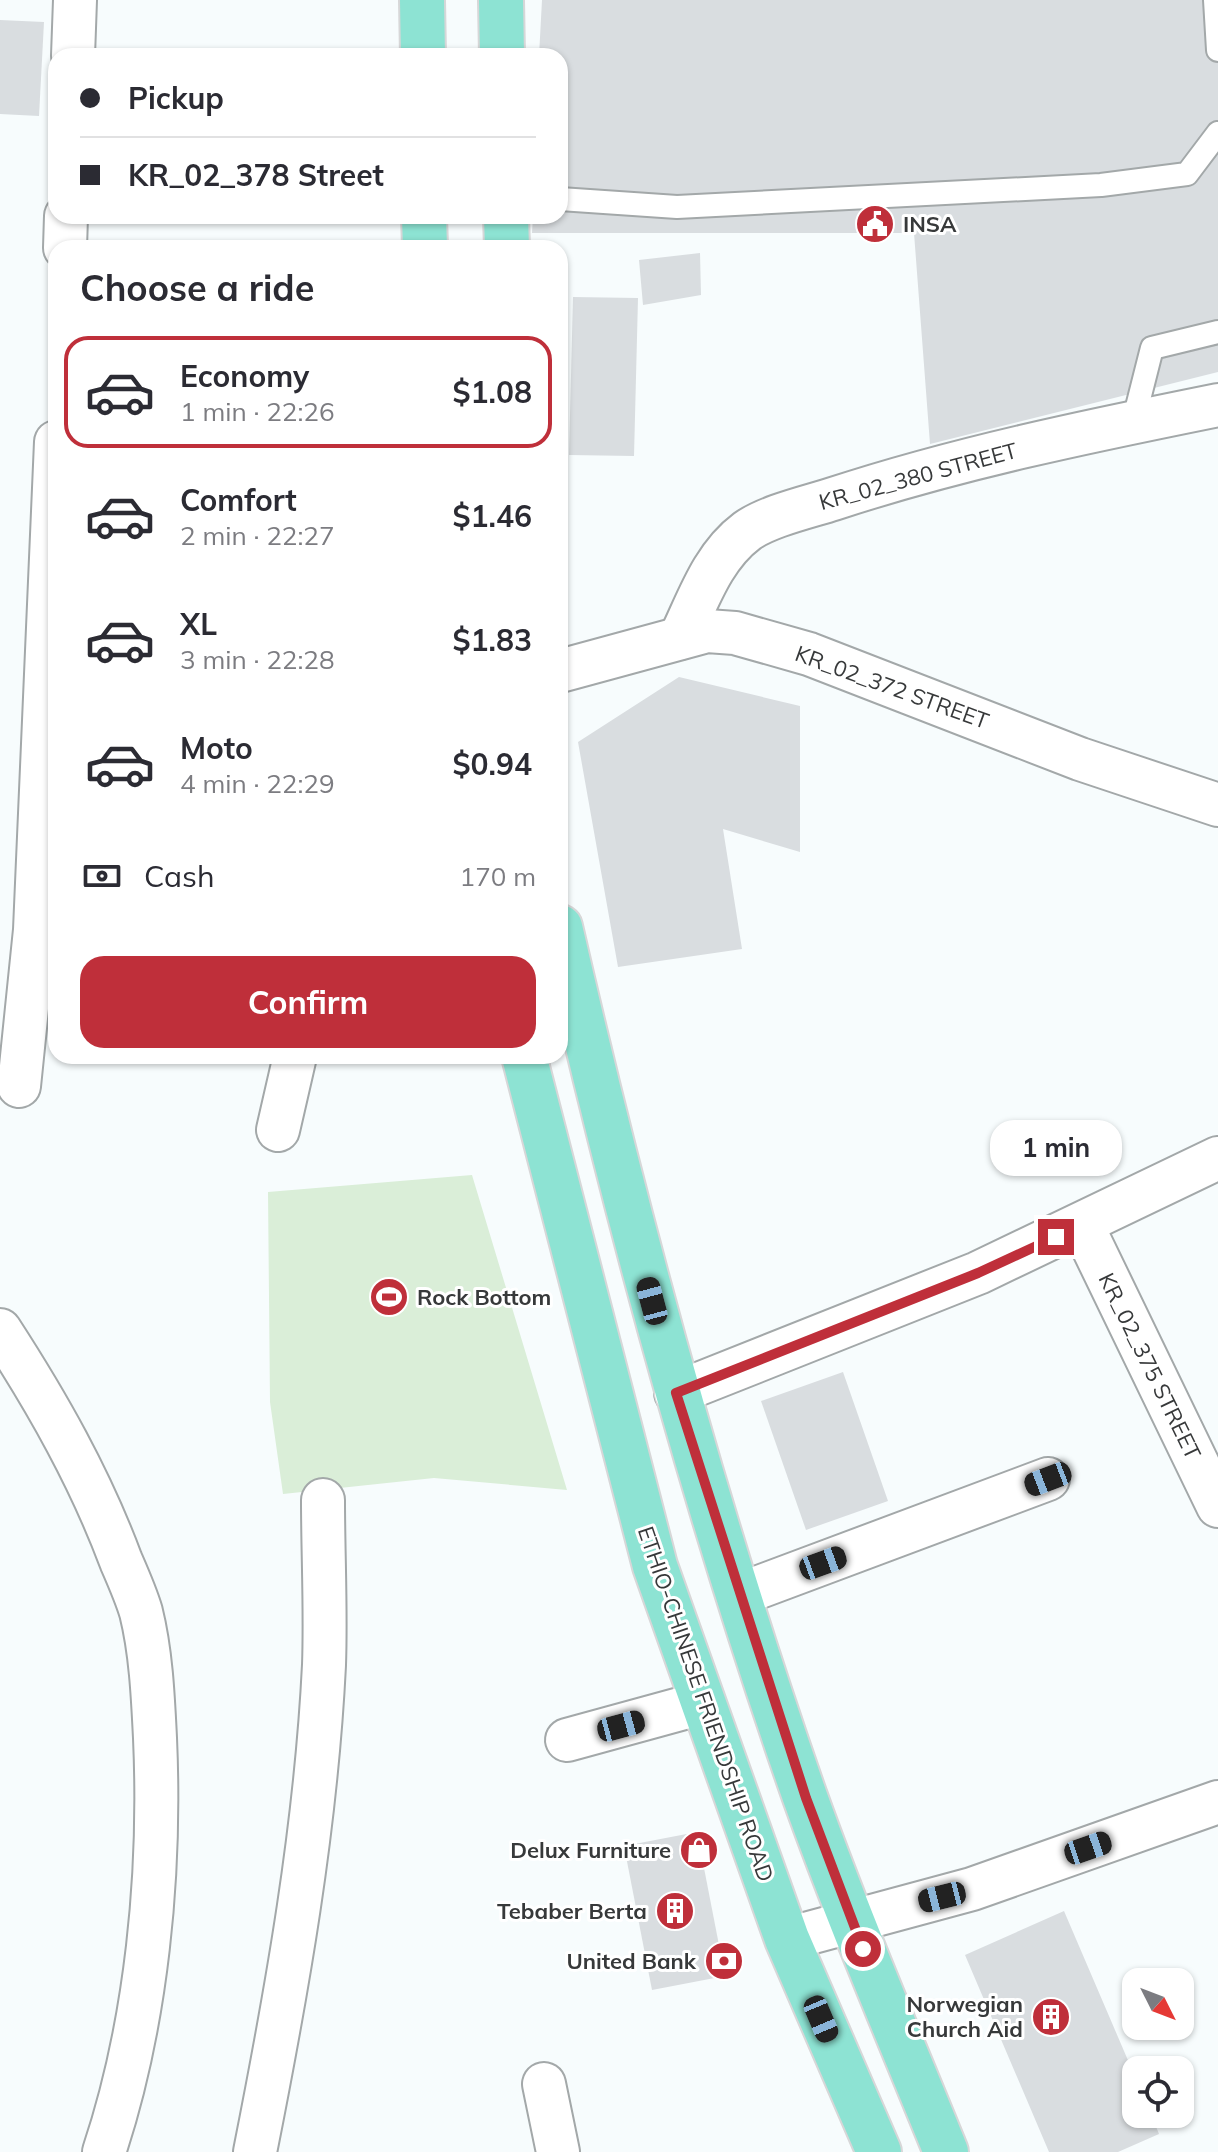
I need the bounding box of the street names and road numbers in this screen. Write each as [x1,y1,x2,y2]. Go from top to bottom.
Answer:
street label: KR_02_380 STREET [816,436,1020,516]
street label: KR_02_372 STREET [791,639,993,735]
street label: KR_02_375 STREET [1093,1268,1207,1464]
street label: ETHIO-CHINESE FRIENDSHIP ROAD [632,1523,780,1885]

